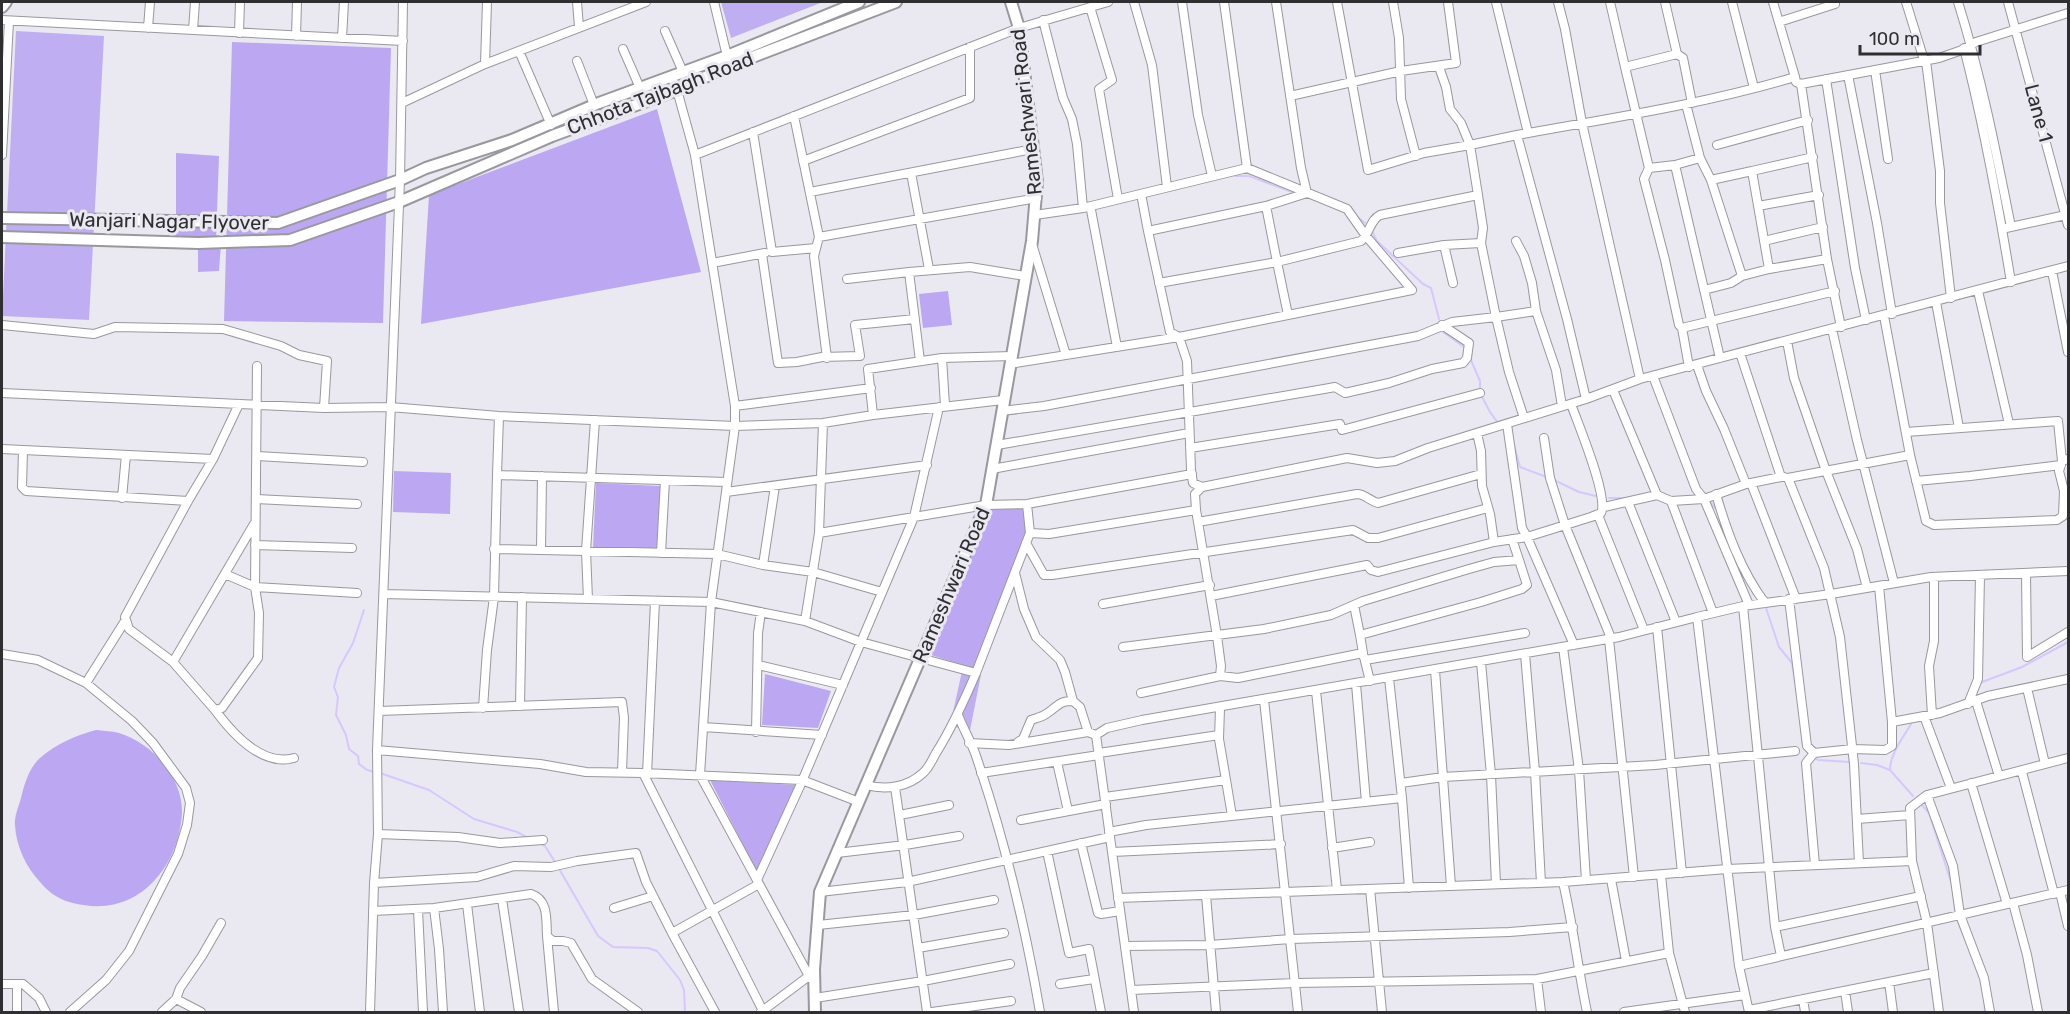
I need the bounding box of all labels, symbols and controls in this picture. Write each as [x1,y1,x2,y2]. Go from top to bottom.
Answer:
scale bar [1860,18,1980,56]
street label: Rameshwari Road [1005,28,1047,196]
text: 100 m [1869,28,1920,50]
street label: Chhota Tajbagh Road [563,46,757,140]
street label: Lane 1 [2020,81,2058,145]
street label: Wanjari Nagar Flyover [69,207,270,235]
street label: Rameshwari Road [907,504,995,666]

